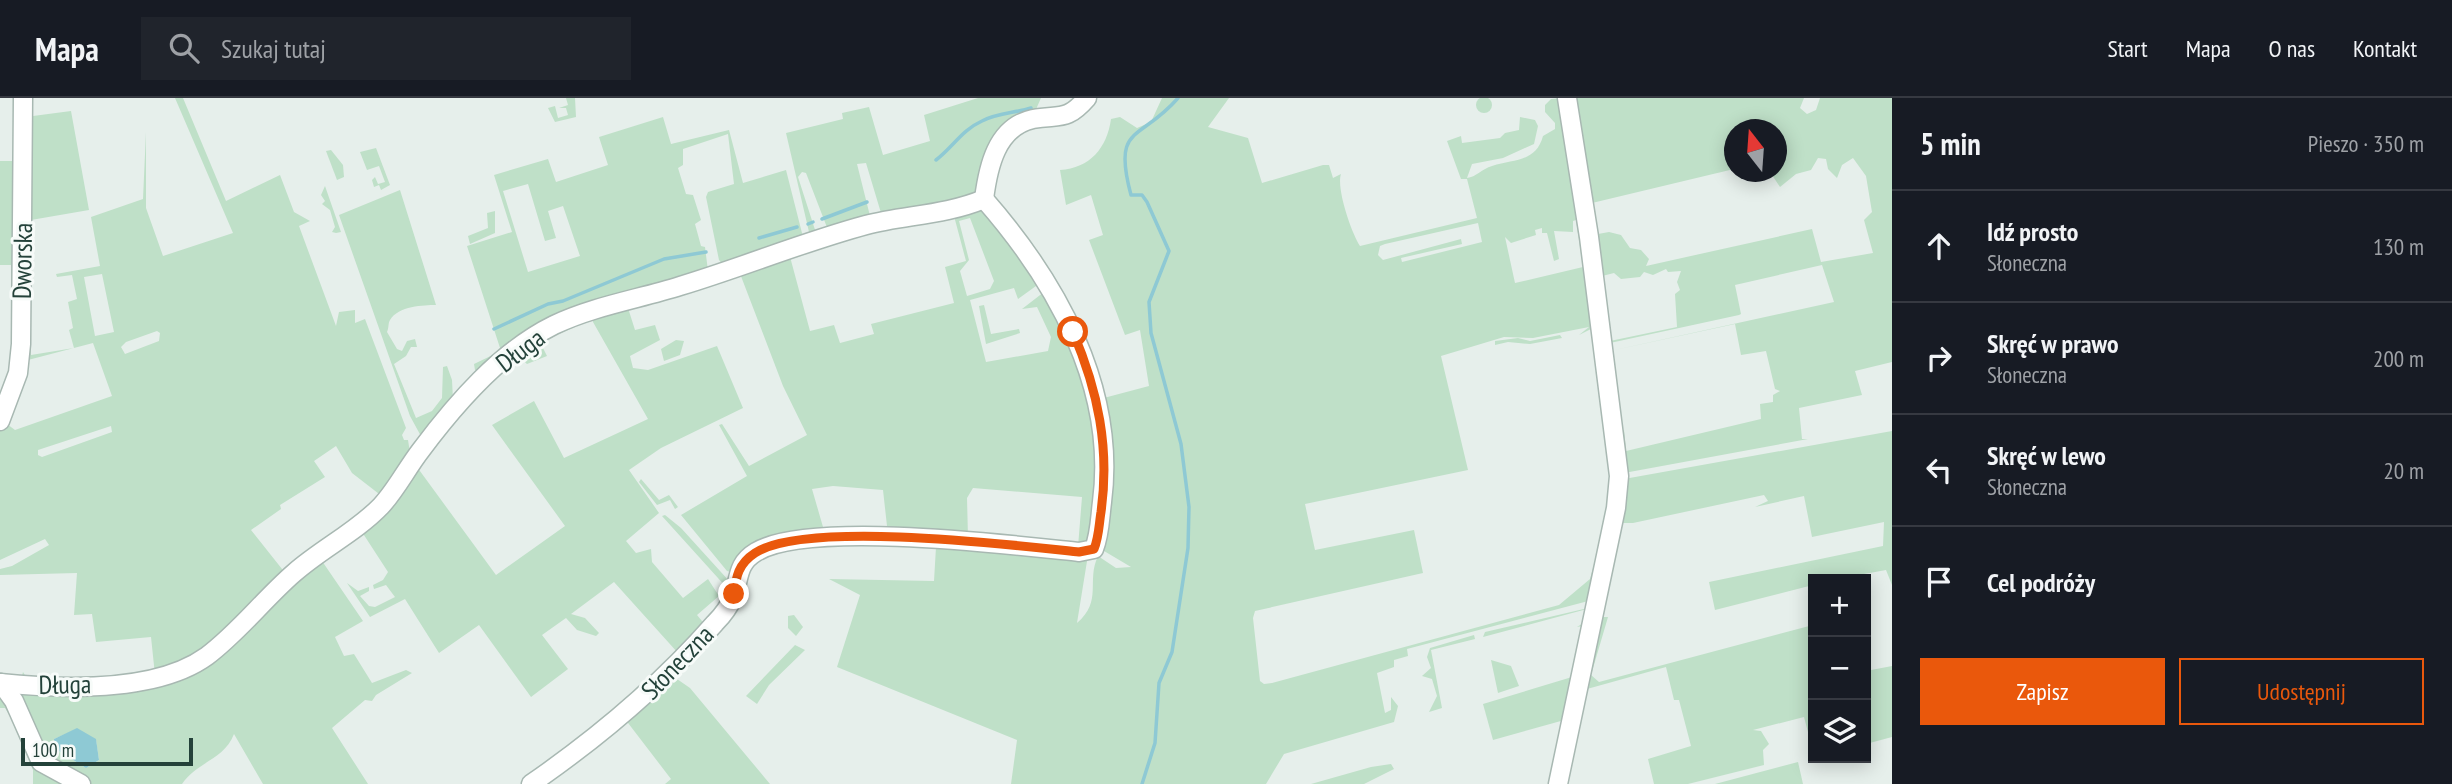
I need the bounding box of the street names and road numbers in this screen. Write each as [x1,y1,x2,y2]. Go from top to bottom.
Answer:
street label: Dworska [5,223,39,299]
street label: Długa [489,321,551,379]
street label: Słoneczna [634,618,720,706]
street label: Długa [38,667,92,701]

